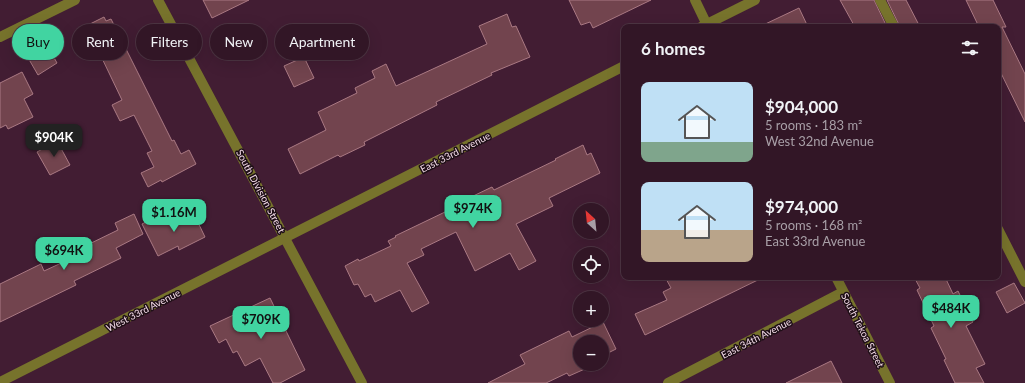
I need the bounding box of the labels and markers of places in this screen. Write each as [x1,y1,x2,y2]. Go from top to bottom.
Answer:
pin: $904K [26,124,82,158]
pin: $974K [445,195,501,229]
pin: $1.16M [141,199,207,233]
pin: $694K [36,237,92,271]
pin: $484K [923,295,979,329]
pin: $709K [233,306,289,340]

